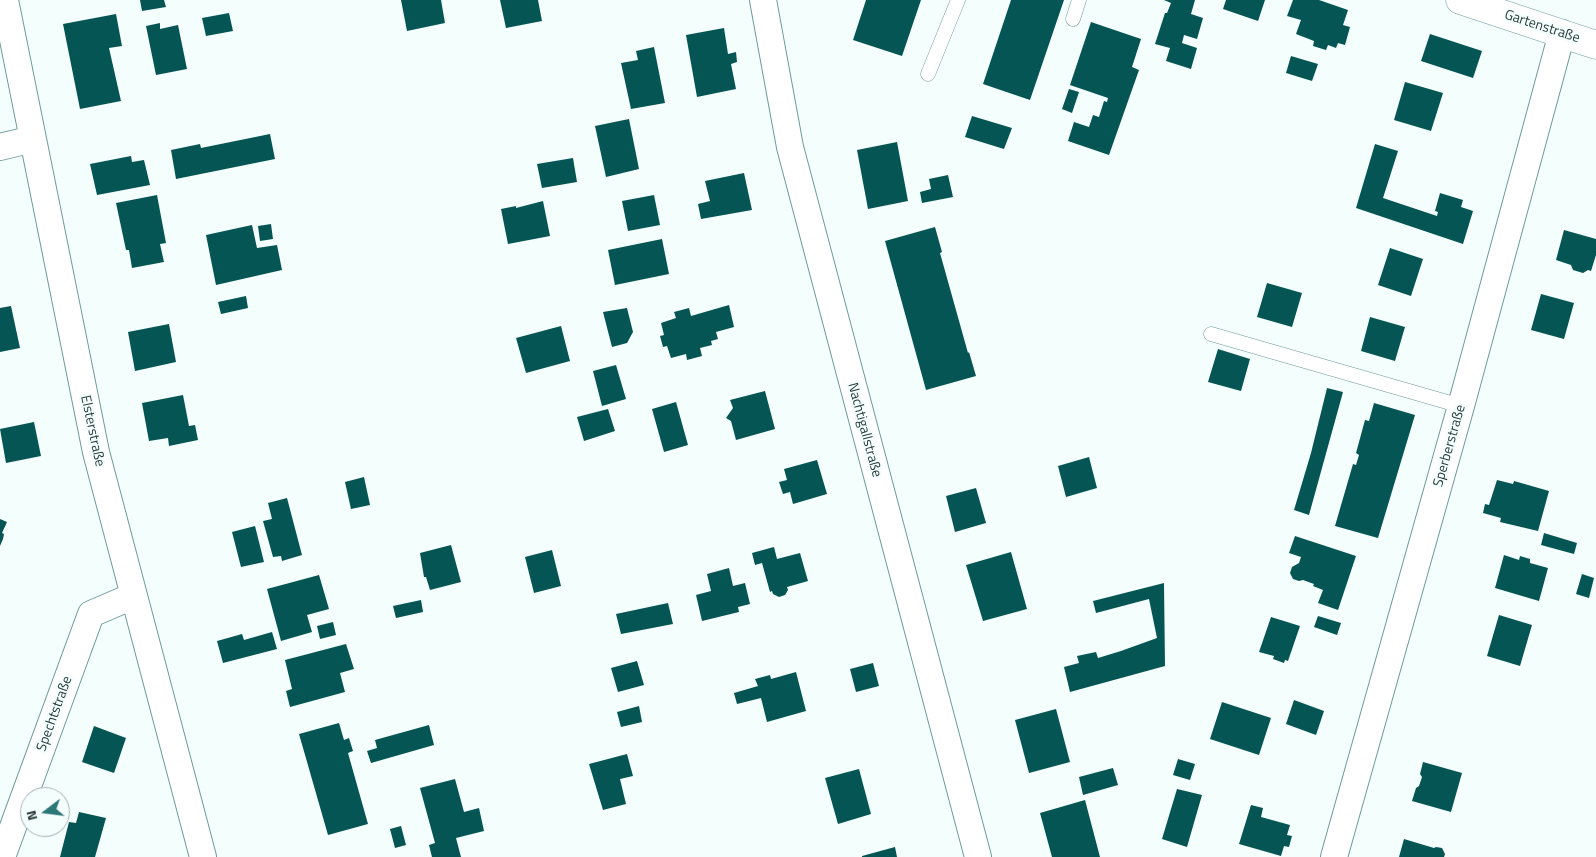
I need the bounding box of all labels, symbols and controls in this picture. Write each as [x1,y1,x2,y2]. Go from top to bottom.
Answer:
street label: Gartenstraße [1502,7,1582,47]
street label: Nachtigallstraße [843,381,885,479]
street label: Elsterstraße [76,394,108,468]
street label: Sperberstraße [1430,403,1470,489]
street label: Spechtstraße [34,674,76,754]
north arrow [20,787,70,837]
text: N [20,808,42,823]

